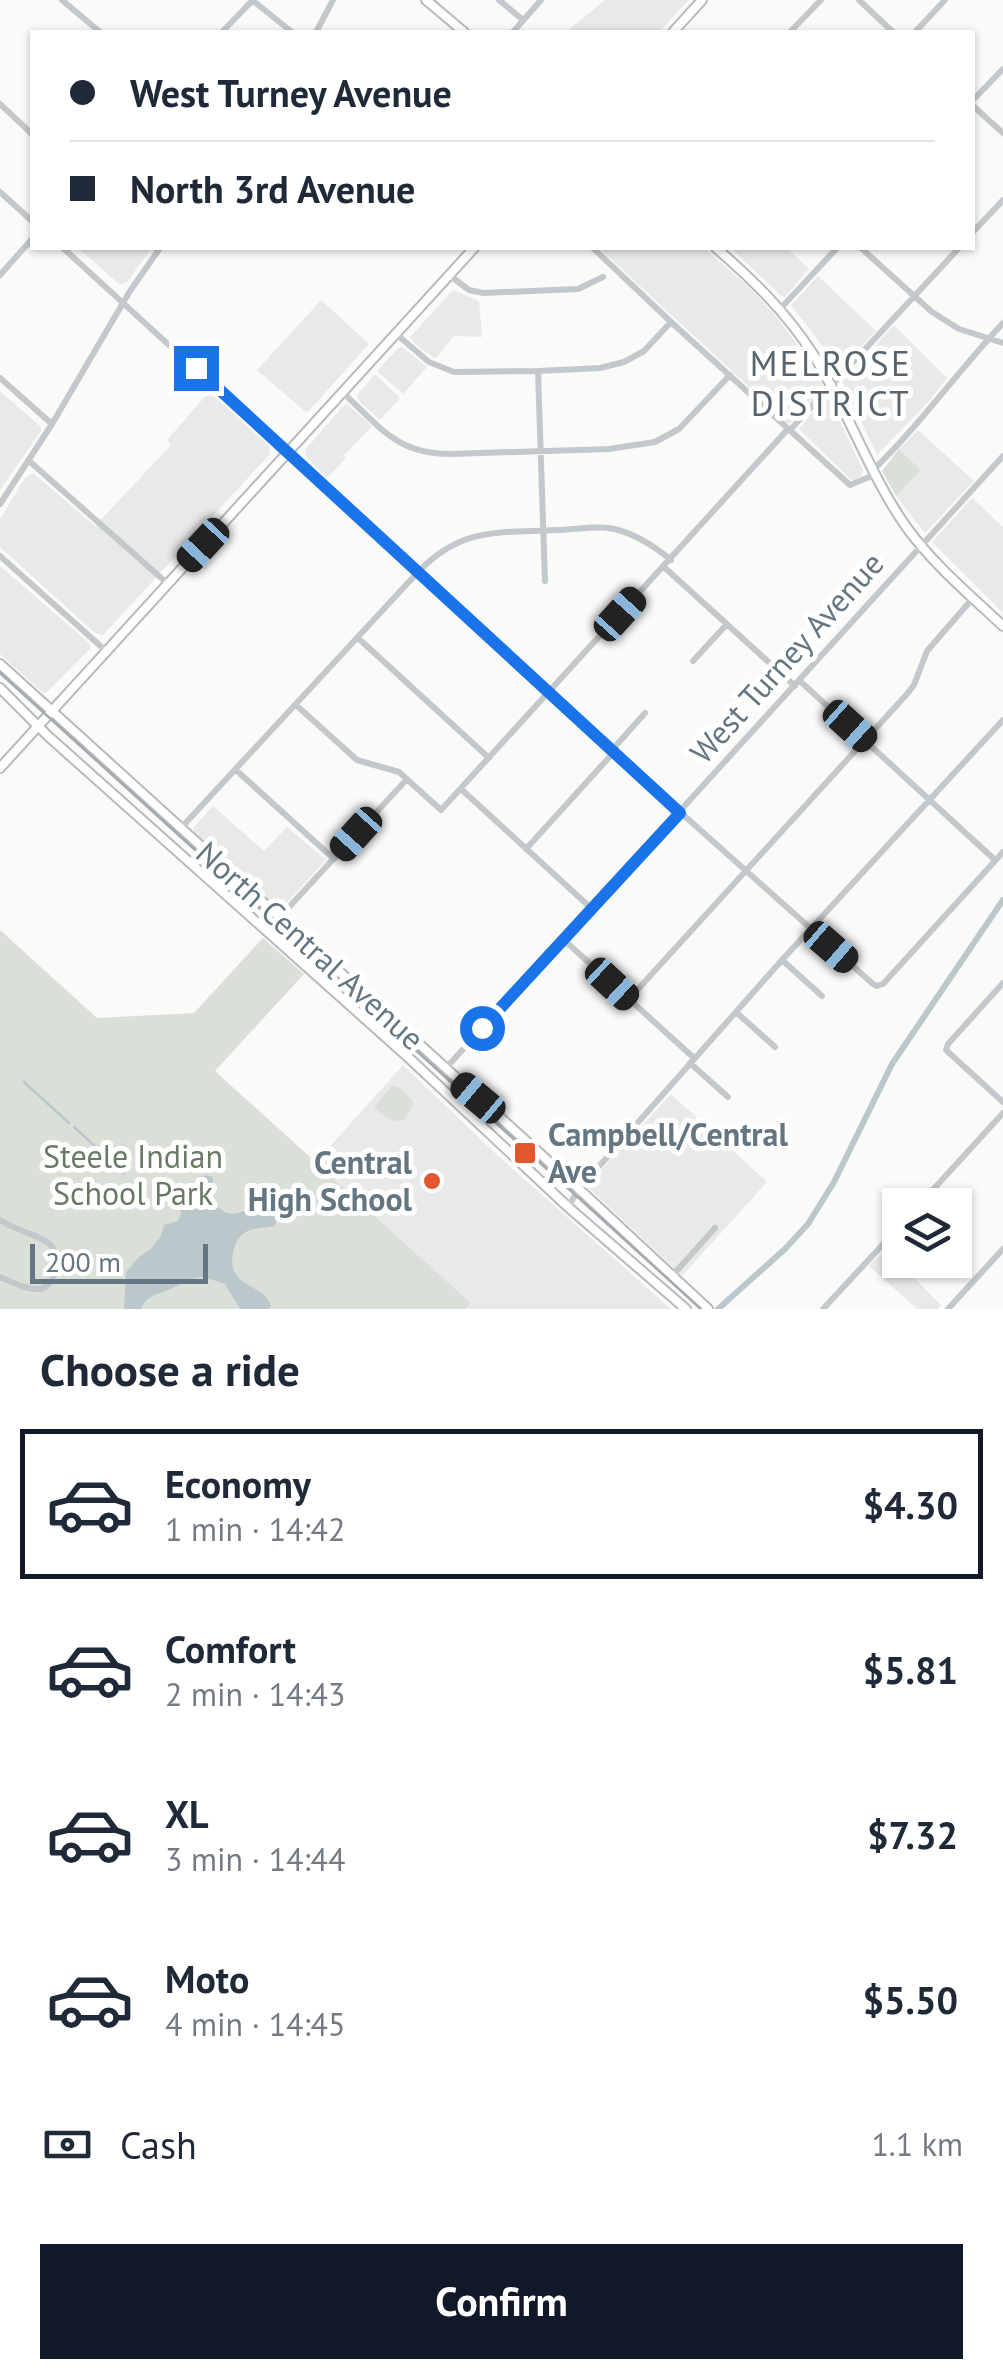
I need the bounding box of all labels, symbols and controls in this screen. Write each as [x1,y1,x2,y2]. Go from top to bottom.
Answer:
text: West Turney Avenue [130,68,452,117]
text: North 3rd Avenue [130,164,415,213]
district label: MELROSE DISTRICT [750,340,912,426]
route end [174,346,219,391]
car [172,513,234,577]
street label: West Turney Avenue [680,543,892,772]
car [589,582,651,646]
car [818,695,882,757]
car [325,802,387,866]
street label: North Central Avenue [188,832,433,1059]
car [799,916,863,978]
car [580,953,644,1015]
route start [460,1006,505,1051]
car [445,1067,511,1129]
place label: Campbell/Central Ave [548,1113,788,1192]
park label: Steele Indian School Park [43,1135,223,1214]
marker: Campbell/Central Ave [512,1140,538,1166]
place label: Central High School [248,1141,413,1220]
marker: Central High School [421,1170,443,1192]
map controls [882,1188,972,1278]
button: layers [882,1188,972,1278]
scale bar [30,1239,208,1284]
text: 200 m [45,1243,121,1280]
text: Choose a ride [40,1340,300,1398]
icon: car [45,1459,135,1549]
text: Economy [165,1459,311,1508]
text: $4.30 [862,1480,958,1529]
text: 1 min · 14:42 [165,1508,345,1550]
icon: car [45,1624,135,1714]
text: Comfort [165,1624,296,1673]
text: $5.81 [862,1645,958,1694]
text: 2 min · 14:43 [165,1673,345,1715]
icon: car [45,1789,135,1879]
text: XL [165,1789,209,1838]
text: $7.32 [867,1810,958,1859]
text: 3 min · 14:44 [165,1838,345,1880]
icon: car [45,1954,135,2044]
text: Moto [165,1954,249,2003]
text: $5.50 [862,1975,958,2024]
text: 4 min · 14:45 [165,2003,345,2045]
icon: cash [40,2117,95,2172]
text: Cash [120,2120,197,2169]
text: 1.1 km [871,2123,963,2165]
button: Confirm [40,2244,963,2359]

